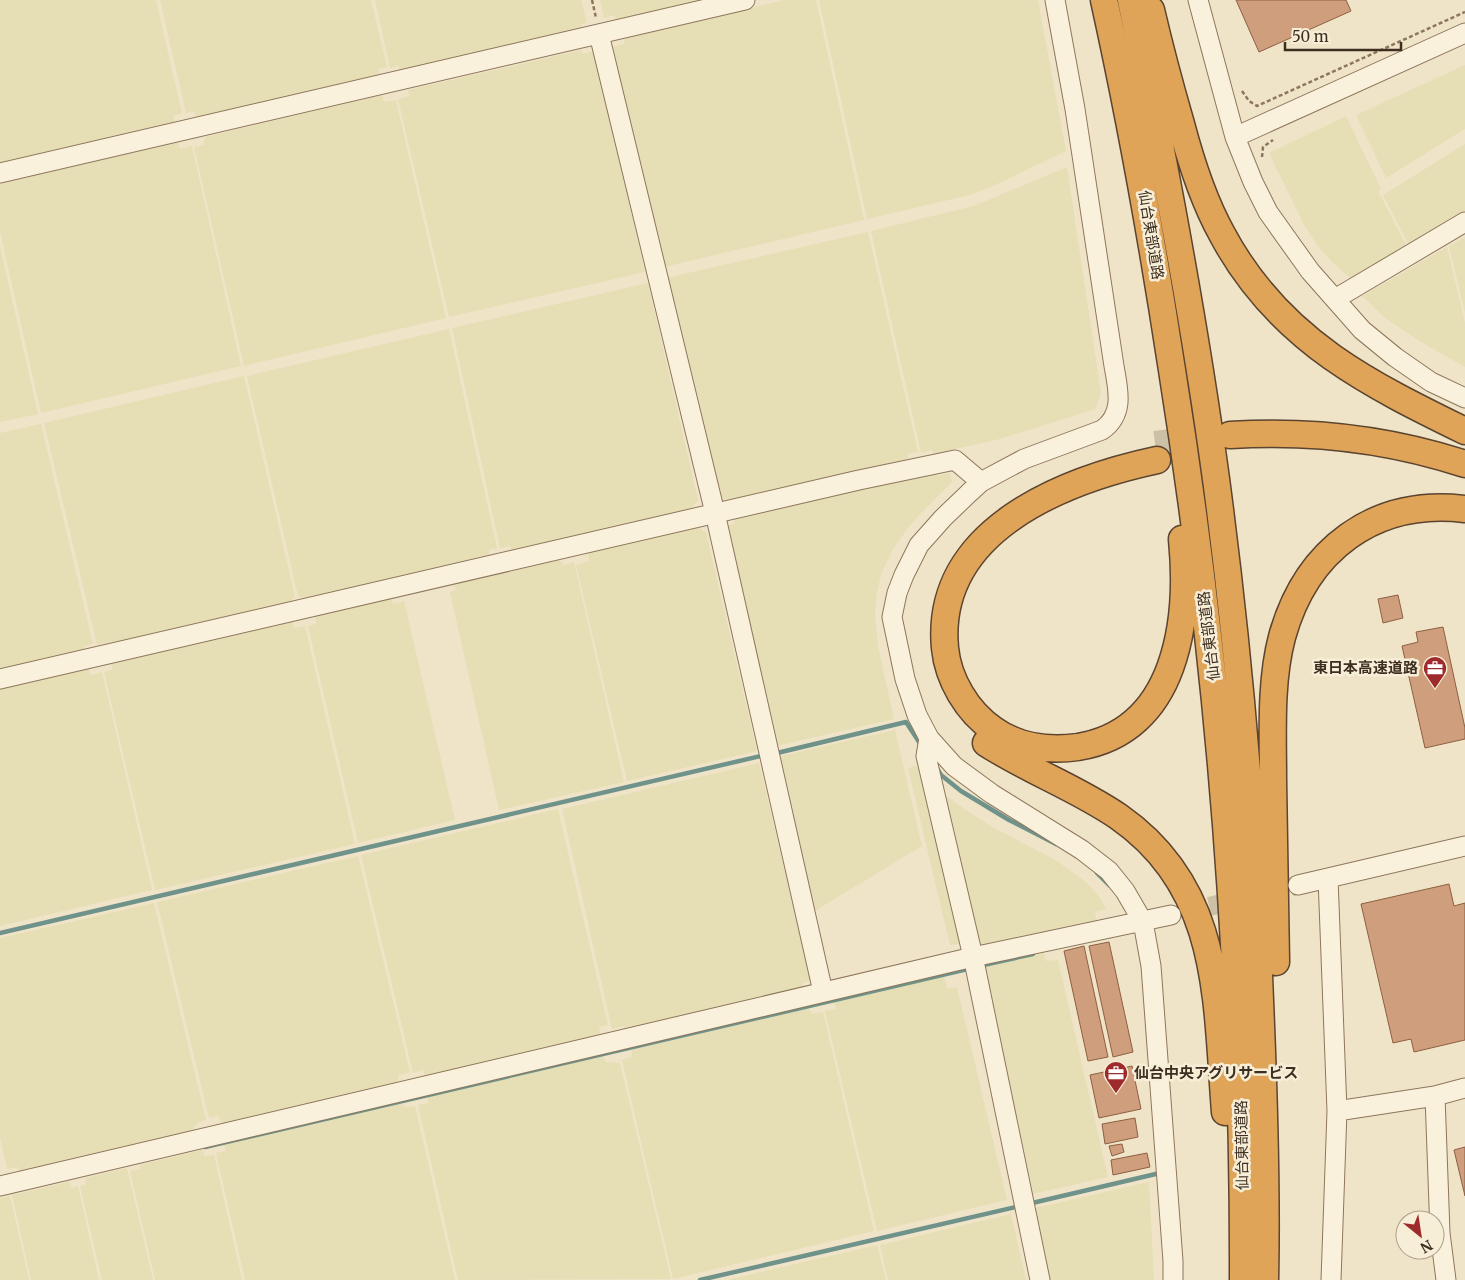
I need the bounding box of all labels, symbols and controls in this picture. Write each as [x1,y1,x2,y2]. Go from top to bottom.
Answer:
scale bar [1285,20,1401,52]
text: 50 m [1292,27,1329,46]
street label: 仙台東部道路 [1135,189,1168,281]
street label: 仙台東部道路 [1194,590,1223,682]
office icon: 東日本高速道路 [1422,655,1448,689]
place label: 東日本高速道路 [1313,658,1418,677]
office icon: 仙台中央アグリサービス [1103,1060,1129,1094]
place label: 仙台中央アグリサービス [1134,1063,1298,1082]
street label: 仙台東部道路 [1231,1100,1252,1190]
north arrow [1395,1210,1445,1260]
text: N [1417,1236,1436,1257]

